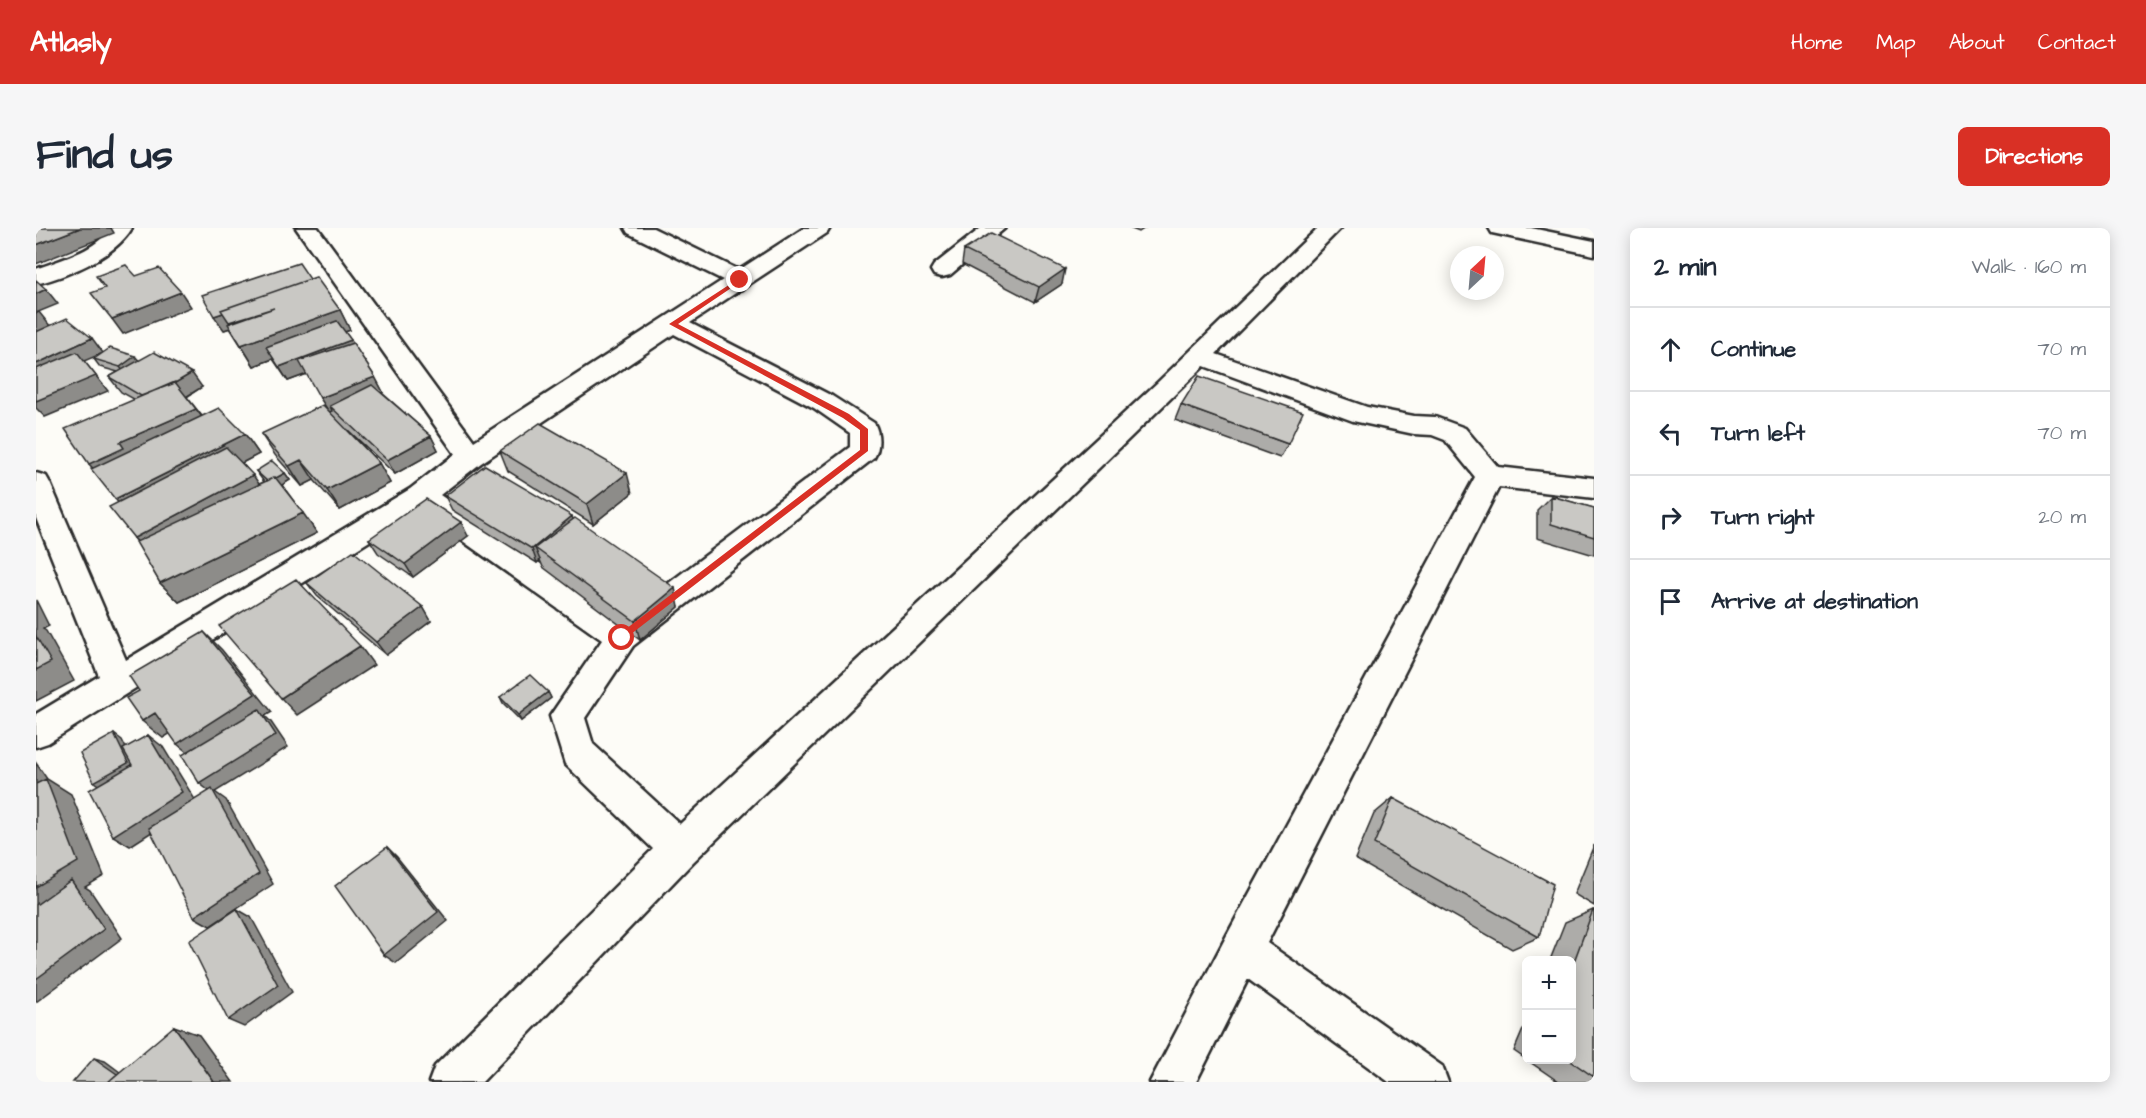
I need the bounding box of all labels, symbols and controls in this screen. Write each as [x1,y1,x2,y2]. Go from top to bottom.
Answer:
text: Atlasly [30,23,112,62]
text: Home [1791,28,1843,57]
text: Map [1876,28,1916,57]
text: About [1949,28,2005,57]
text: Contact [2038,28,2116,57]
text: Find us [36,127,173,185]
button: Directions [1958,127,2110,186]
north arrow [1450,246,1504,300]
text: 2 min [1654,249,1716,285]
text: Walk · 160 m [1971,253,2086,281]
route end [726,266,752,292]
icon: ahead [1654,333,1687,366]
text: Continue [1711,334,1796,365]
text: 70 m [2038,335,2086,363]
icon: left [1654,417,1687,450]
text: Turn left [1711,418,1805,449]
text: 70 m [2038,419,2086,447]
icon: right [1654,501,1687,534]
text: Turn right [1711,502,1814,533]
text: 20 m [2038,503,2086,531]
icon: arrive [1654,585,1687,618]
text: Arrive at destination [1711,586,1918,617]
route start [608,624,634,650]
map controls [1522,956,1576,1064]
button: + [1522,956,1576,1010]
button: − [1522,1010,1576,1064]

